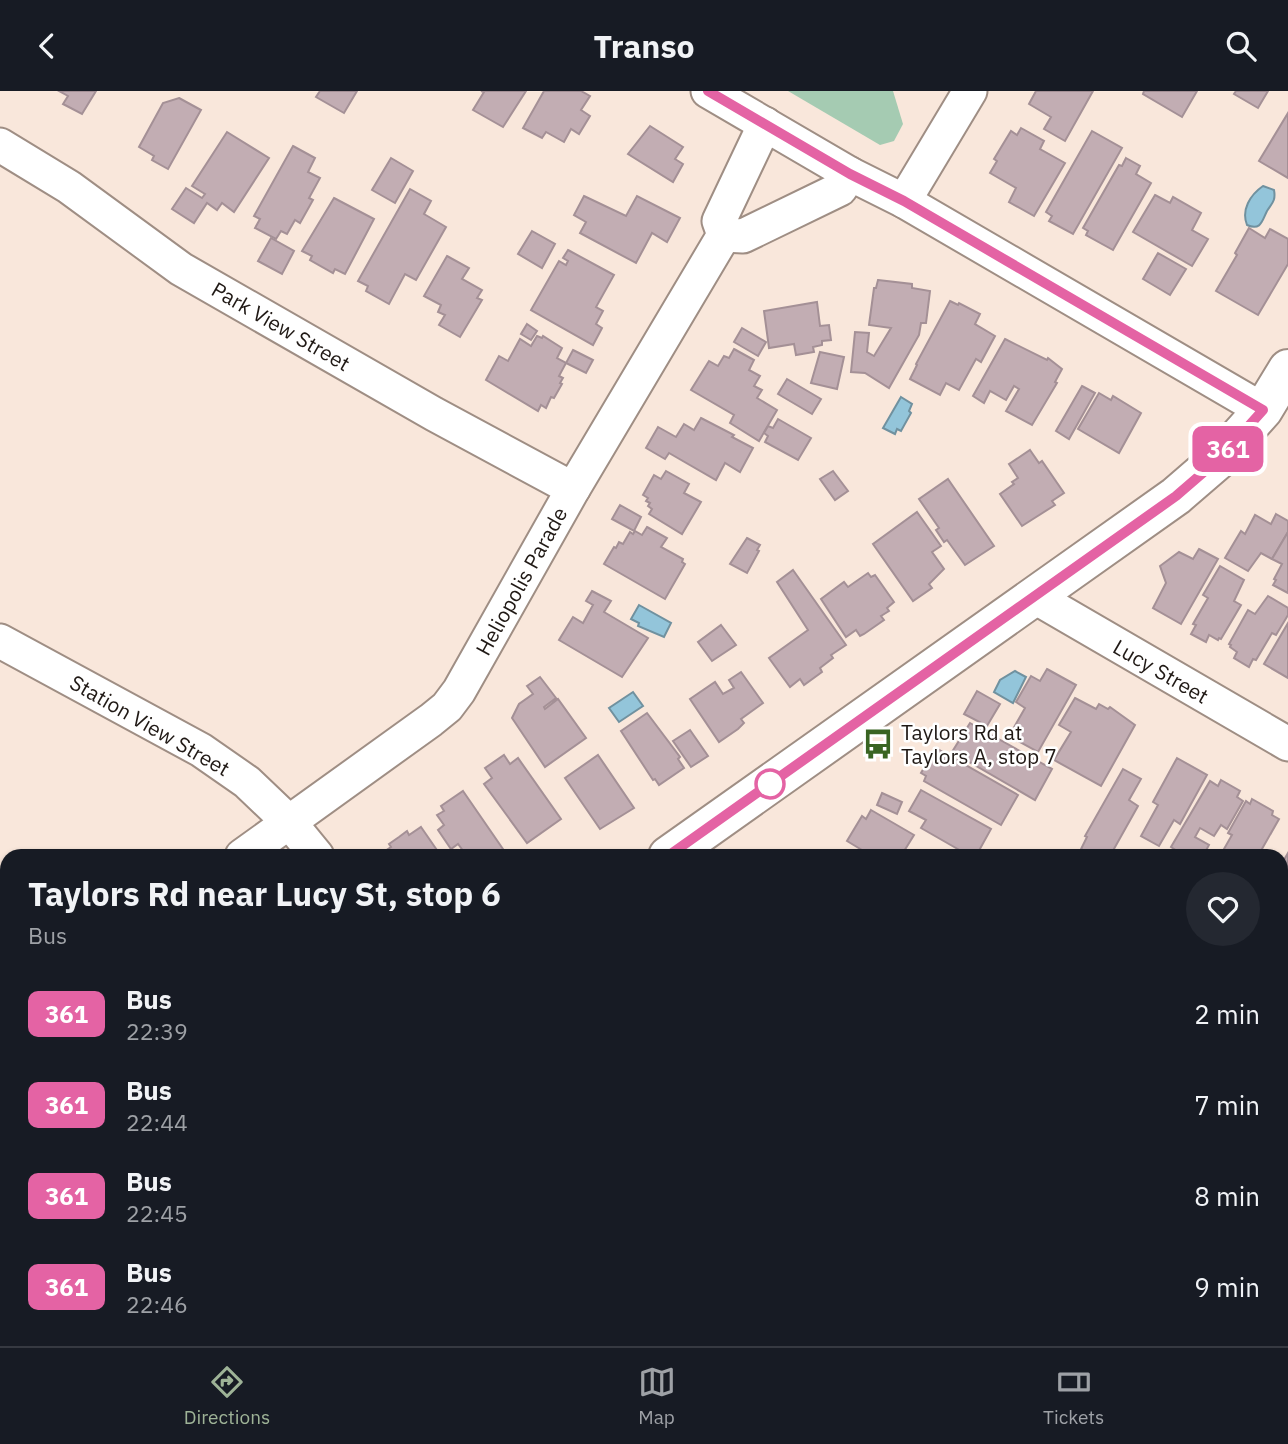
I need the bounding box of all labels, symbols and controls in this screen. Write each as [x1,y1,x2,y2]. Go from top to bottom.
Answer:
text: Transo [593,25,695,67]
icon: back [28,27,66,65]
icon: search [1222,27,1260,65]
street label: Park View Street [207,275,355,377]
line badge: 361 [1188,426,1268,472]
text: 361 [1206,433,1250,465]
street label: Heliopolis Parade [469,502,573,660]
street label: Lucy Street [1108,632,1214,710]
street label: Station View Street [65,668,235,782]
place label: Taylors Rd at Taylors A, stop 7 [901,718,1057,770]
bus stop icon: Taylors Rd at Taylors A, stop 7 [861,727,895,761]
unlabelled marker [755,769,785,799]
text: Taylors Rd near Lucy St, stop 6 [28,872,501,915]
button: heart [1186,872,1260,946]
text: Bus [28,920,67,950]
text: Bus [126,982,172,1016]
text: 2 min [1194,997,1260,1031]
text: 361 [45,998,88,1030]
text: 22:39 [126,1016,188,1046]
text: Bus [126,1073,172,1107]
text: 7 min [1194,1088,1260,1122]
text: 361 [45,1089,88,1121]
text: 22:44 [126,1107,188,1137]
text: Bus [126,1164,172,1198]
text: 8 min [1194,1179,1260,1213]
text: 361 [45,1180,88,1212]
text: 22:45 [126,1198,188,1228]
text: Bus [126,1255,172,1289]
text: 9 min [1194,1270,1260,1304]
text: 361 [45,1271,88,1303]
text: 22:46 [126,1289,188,1319]
tab: Directions [184,1363,270,1429]
tab: Map [638,1363,676,1429]
tab: Tickets [1043,1363,1104,1429]

